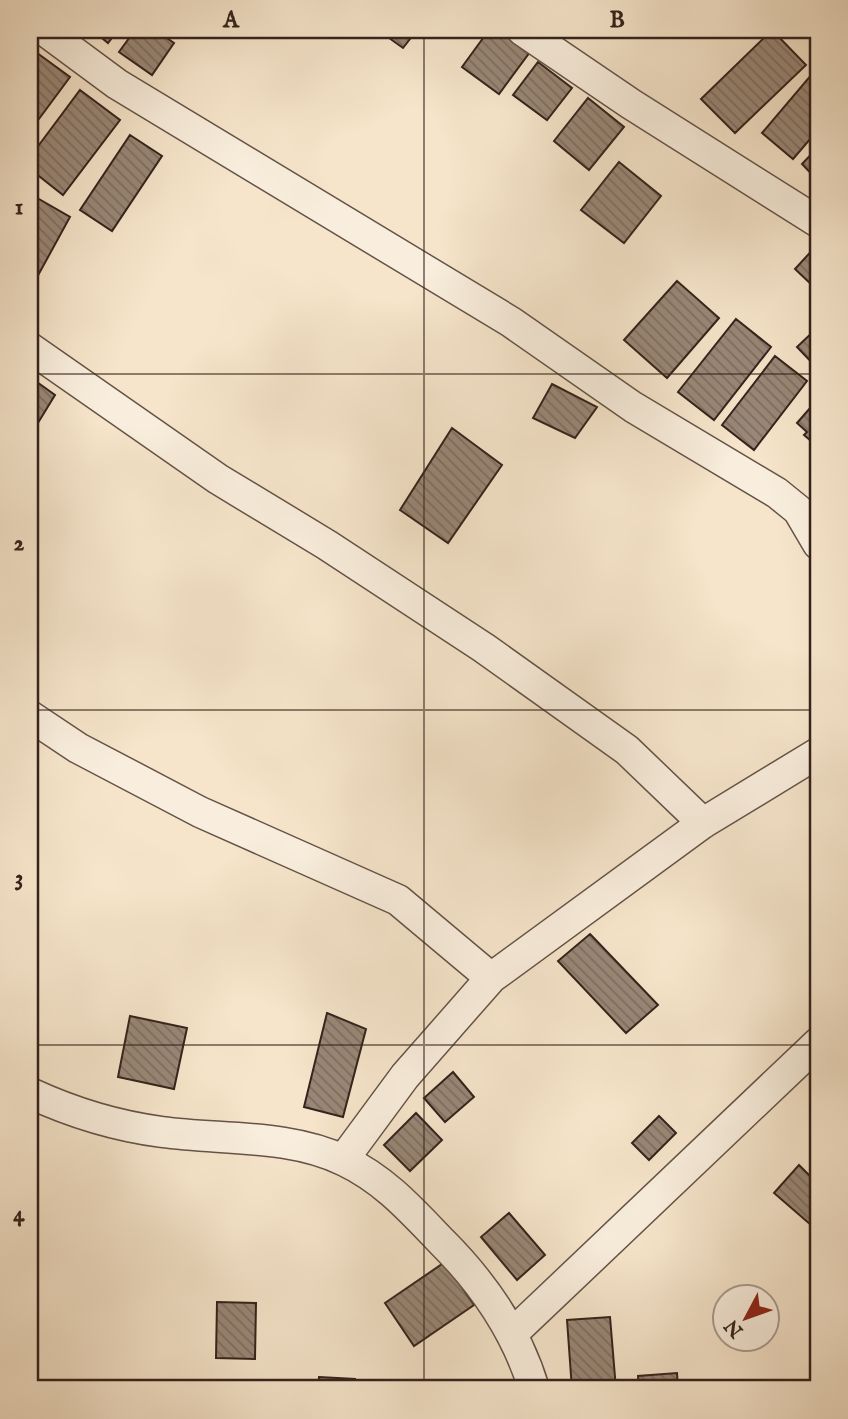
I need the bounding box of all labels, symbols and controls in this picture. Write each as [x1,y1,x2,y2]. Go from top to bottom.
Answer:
text: A [222,6,240,35]
text: B [609,6,625,35]
text: 1 [15,193,23,222]
text: 2 [14,529,25,558]
text: 3 [15,864,23,893]
text: 4 [13,1200,25,1229]
north arrow [712,1282,782,1352]
text: N [720,1313,750,1343]

